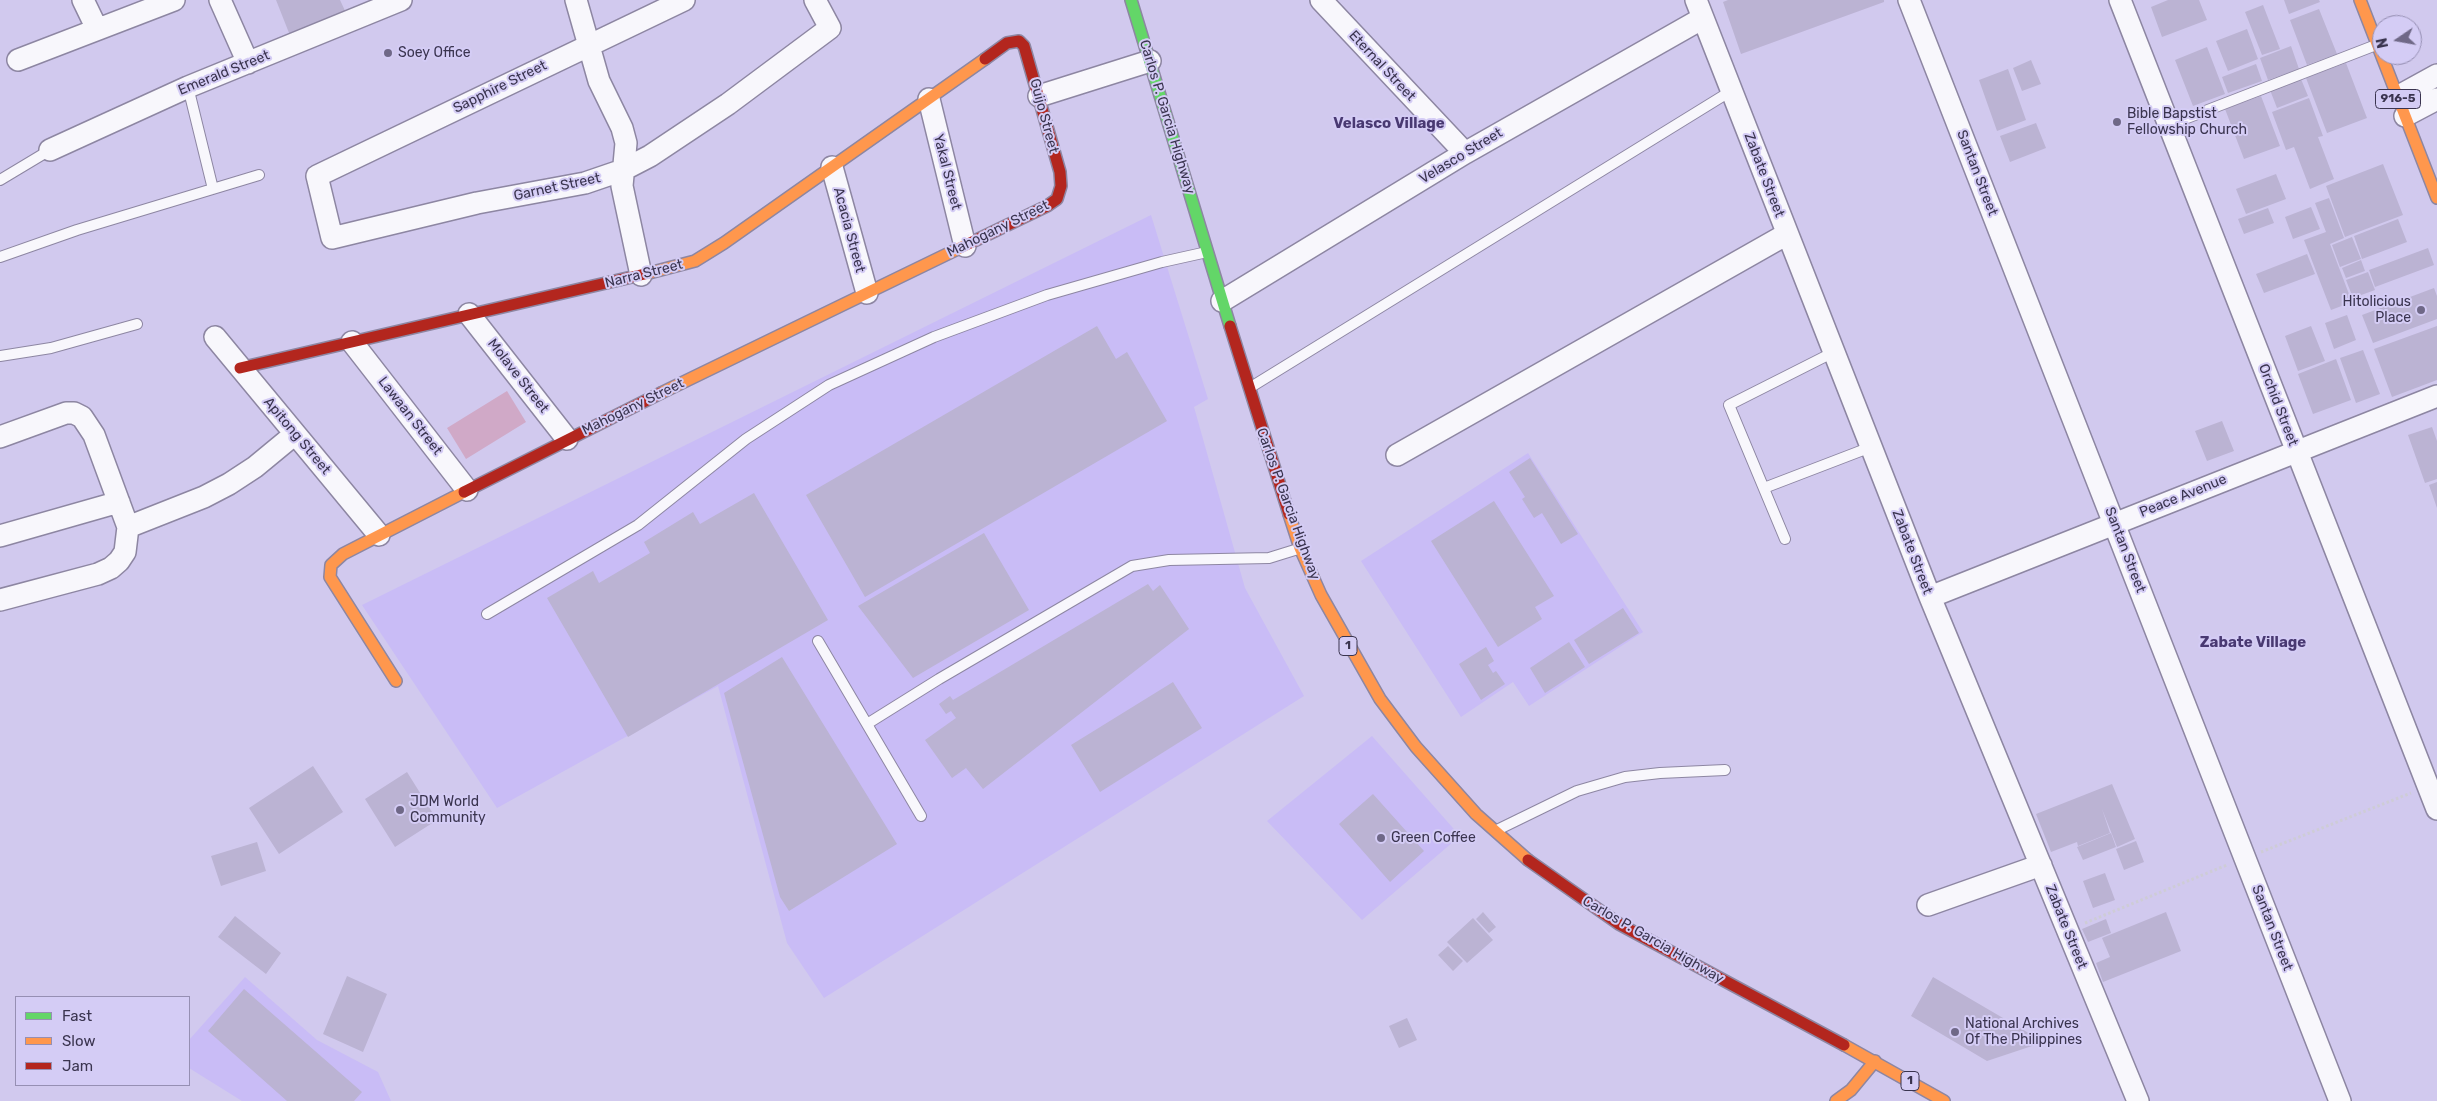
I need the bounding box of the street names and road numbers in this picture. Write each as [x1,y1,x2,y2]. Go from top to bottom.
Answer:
street label: Eternal Street [1345,27,1419,105]
street label: Carlos P. Garcia Highway [1136,38,1198,196]
street label: Emerald Street [176,47,272,99]
street label: Sapphire Street [450,57,550,117]
street label: Guijo Street [1026,77,1062,155]
road number: 916-5 [2376,90,2420,108]
street label: Velasco Street [1416,125,1506,187]
street label: Santan Street [1953,128,2001,218]
street label: Zabate Street [1740,130,1788,220]
street label: Yakal Street [929,132,965,212]
street label: Garnet Street [512,170,602,204]
street label: Acacia Street [830,186,868,274]
street label: Mahogany Street [944,197,1052,261]
street label: Narra Street [603,256,685,292]
street label: Molave Street [484,336,552,416]
street label: Orchid Street [2255,362,2301,448]
street label: Lawaan Street [374,374,446,458]
street label: Mahogany Street [579,375,687,439]
street label: Apitong Street [260,394,334,478]
street label: Carlos P. Garcia Highway [1253,426,1323,582]
street label: Peace Avenue [2137,471,2229,521]
street label: Santan Street [2101,505,2149,595]
street label: Zabate Street [1888,507,1936,597]
road number: 1 [1339,636,1357,656]
street label: Zabate Street [2041,882,2091,972]
street label: Santan Street [2248,883,2296,973]
street label: Carlos P. Garcia Highway [1579,893,1727,987]
road number: 1 [1901,1072,1919,1090]

